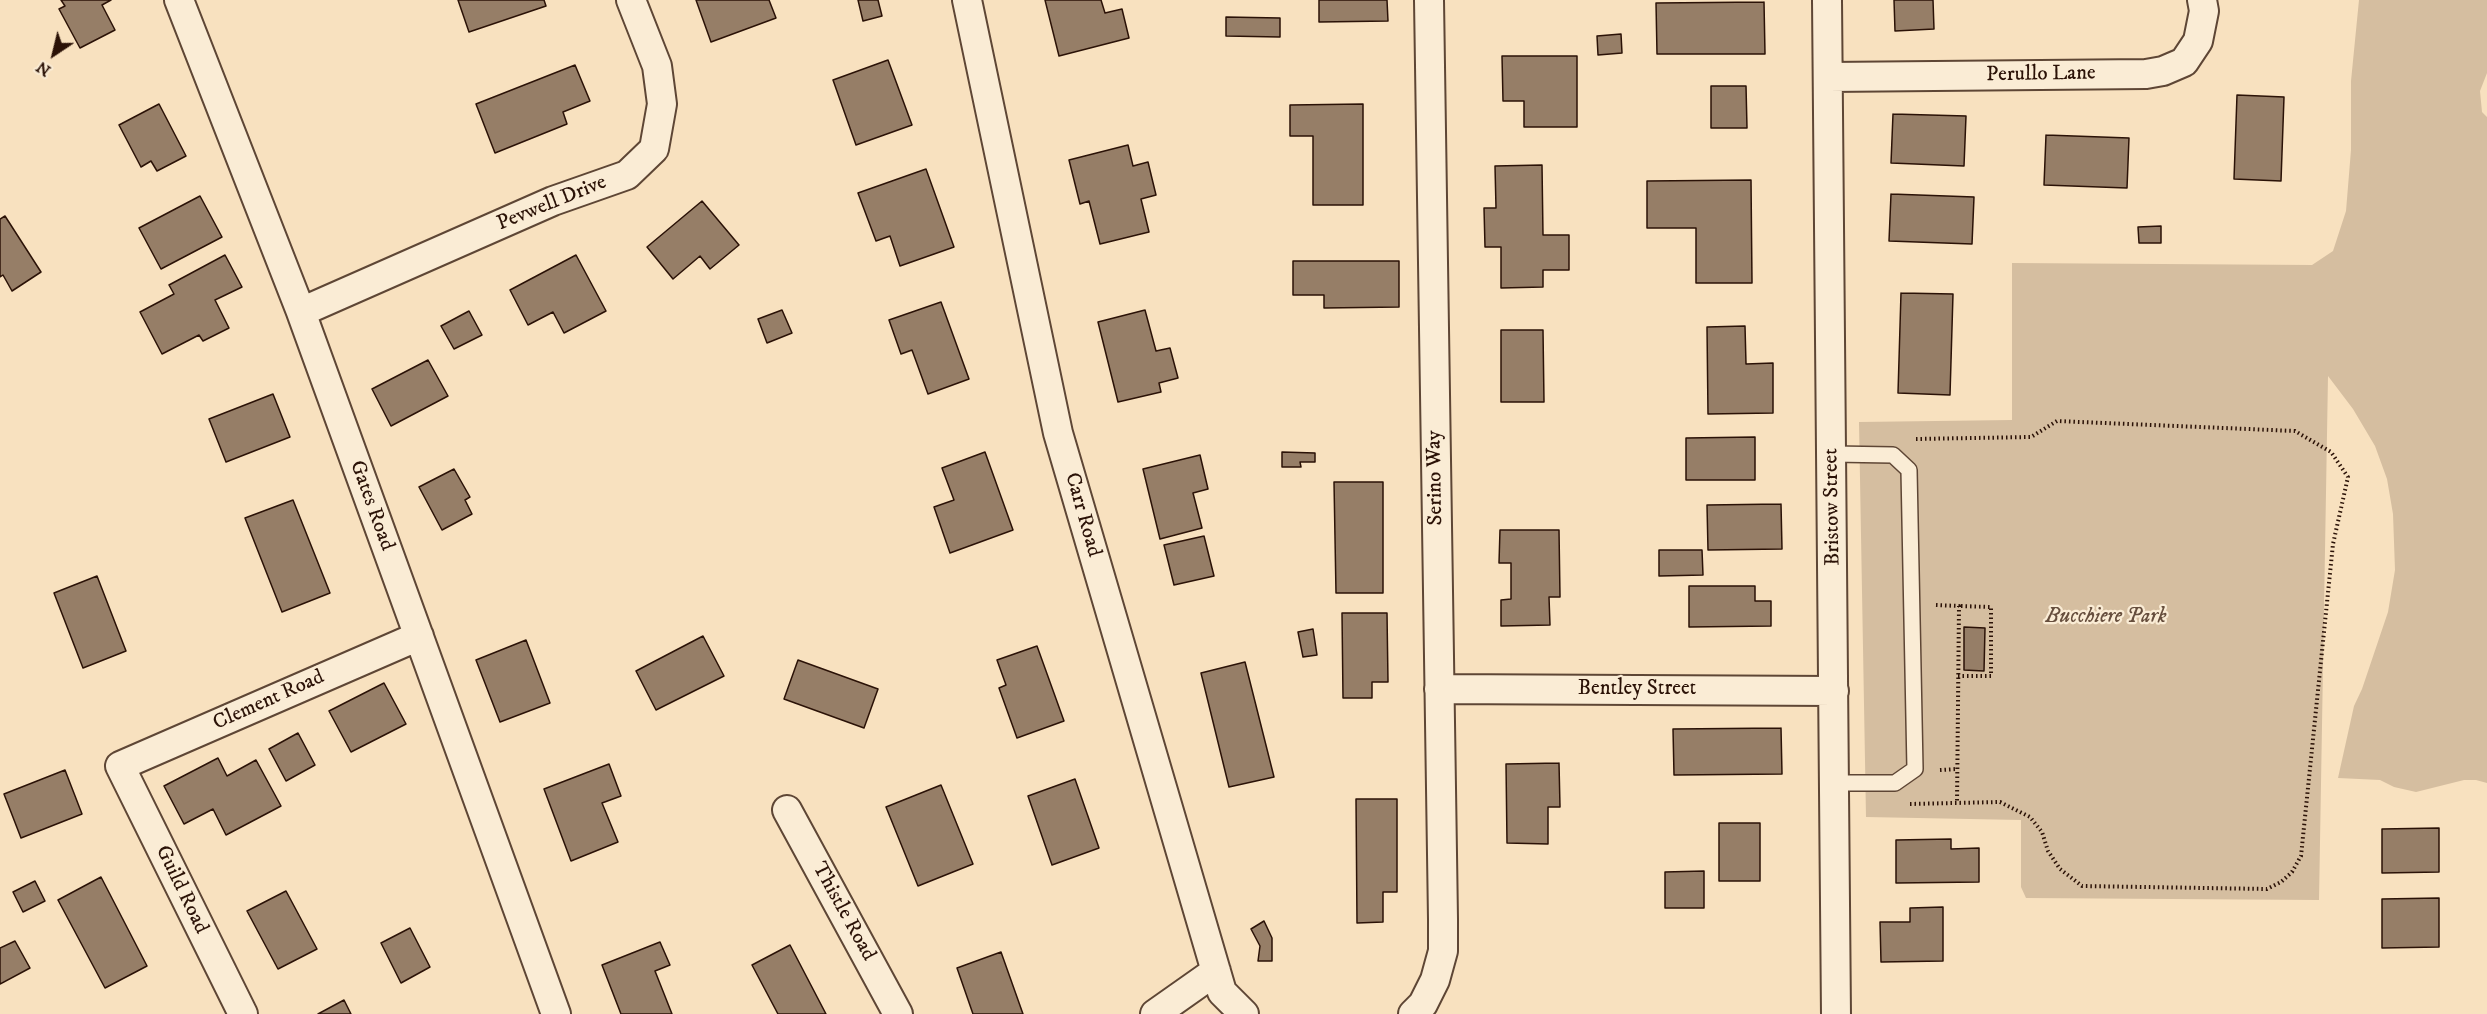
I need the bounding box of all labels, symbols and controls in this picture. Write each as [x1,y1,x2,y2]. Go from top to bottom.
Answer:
north arrow [24,24,84,84]
text: N [33,57,55,81]
street label: Perullo Lane [1986,61,2096,89]
street label: Pevwell Drive [494,171,610,237]
street label: Serino Way [1423,430,1449,526]
street label: Bristow Street [1819,448,1847,566]
street label: Gates Road [343,458,399,554]
street label: Carr Road [1058,470,1106,560]
park label: Bucchiere Park [2046,605,2166,631]
street label: Clement Road [210,665,328,737]
street label: Bentley Street [1578,677,1696,703]
street label: Guild Road [149,842,213,938]
street label: Thistle Road [806,858,880,966]

